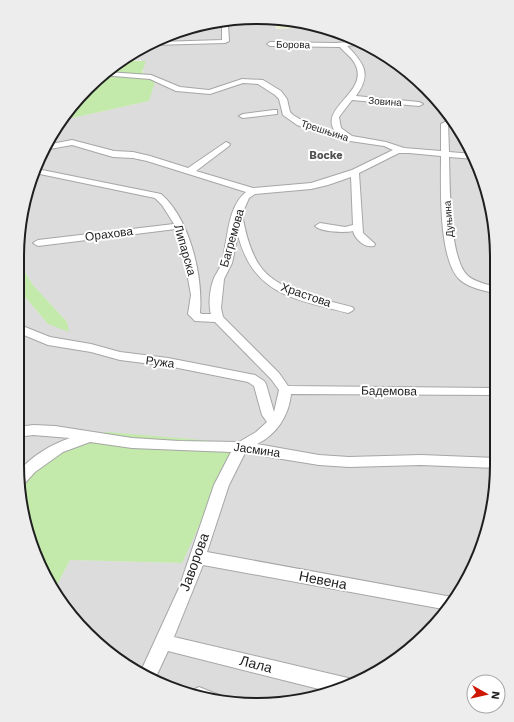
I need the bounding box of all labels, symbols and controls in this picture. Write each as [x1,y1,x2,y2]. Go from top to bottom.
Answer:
street label: Борова [276,39,311,50]
street label: Зовина [368,95,403,108]
street label: Трешњина [300,118,350,143]
district label: Bocke [309,149,343,162]
street label: Дуњина [442,200,455,238]
street label: Багремова [217,207,247,269]
street label: Липарска [171,223,199,278]
street label: Орахова [84,224,134,244]
street label: Храстова [279,280,333,310]
street label: Ружа [145,353,175,371]
street label: Бадемова [361,384,417,398]
street label: Јасмина [233,440,282,460]
street label: Јаворова [176,531,212,593]
street label: Невена [298,568,349,593]
street label: Лала [238,652,274,676]
north arrow [466,674,506,714]
text: N [488,690,502,700]

